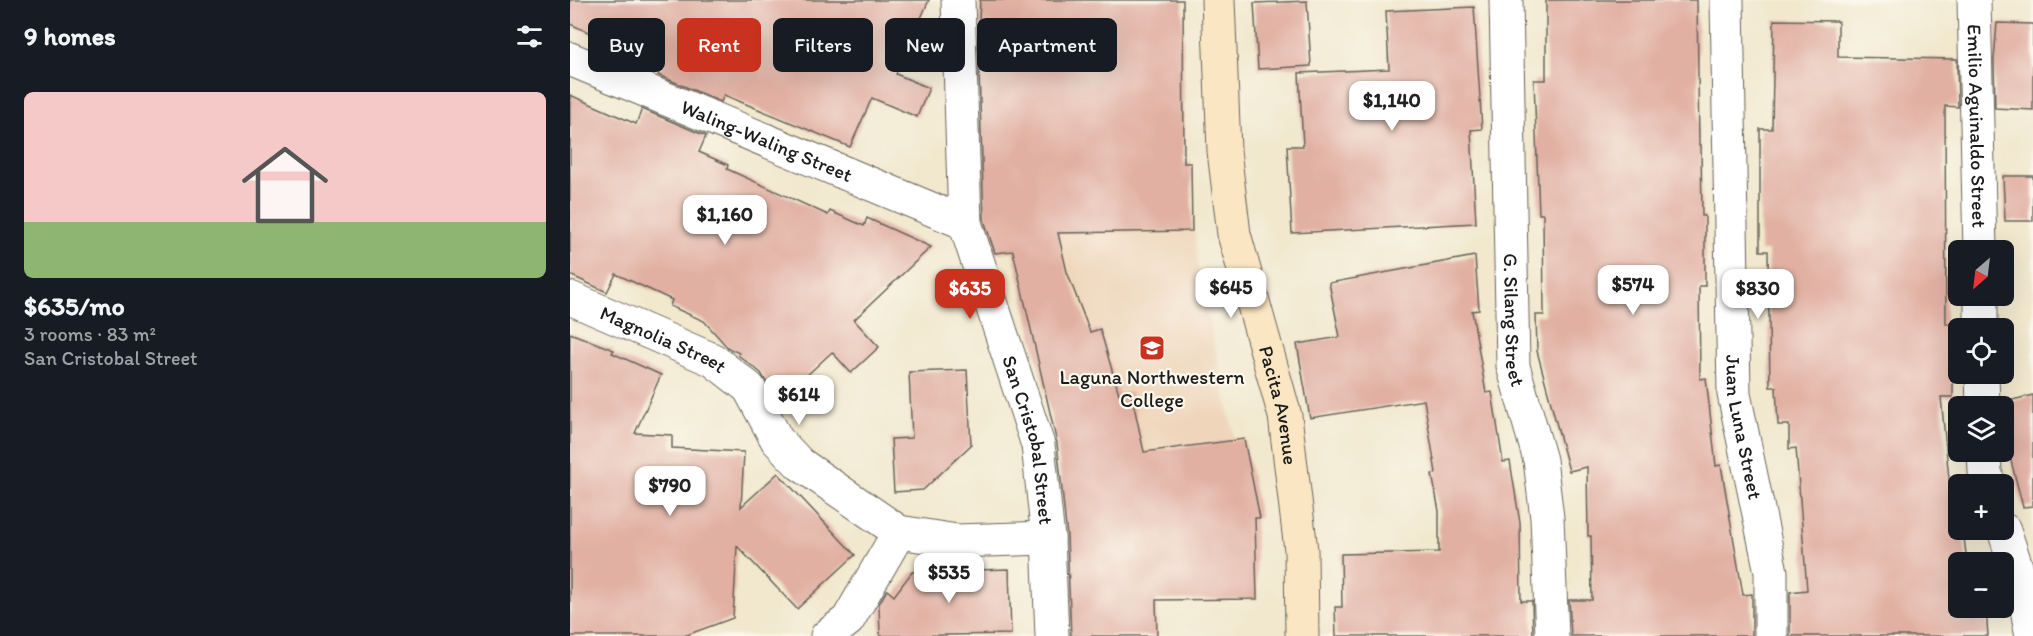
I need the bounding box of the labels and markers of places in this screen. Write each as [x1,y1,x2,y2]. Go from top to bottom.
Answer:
pin: $1,140 [1343,81,1441,132]
pin: $1,160 [676,195,774,246]
pin: $574 [1597,265,1669,316]
pin: $645 [1195,268,1267,319]
pin: $635 [934,269,1006,320]
pin: $830 [1722,269,1794,320]
school or university icon: Laguna Northwestern College [1137,333,1167,363]
place label: Laguna Northwestern College [1059,365,1245,412]
pin: $614 [763,375,835,426]
pin: $790 [634,466,706,517]
pin: $535 [913,553,985,604]

